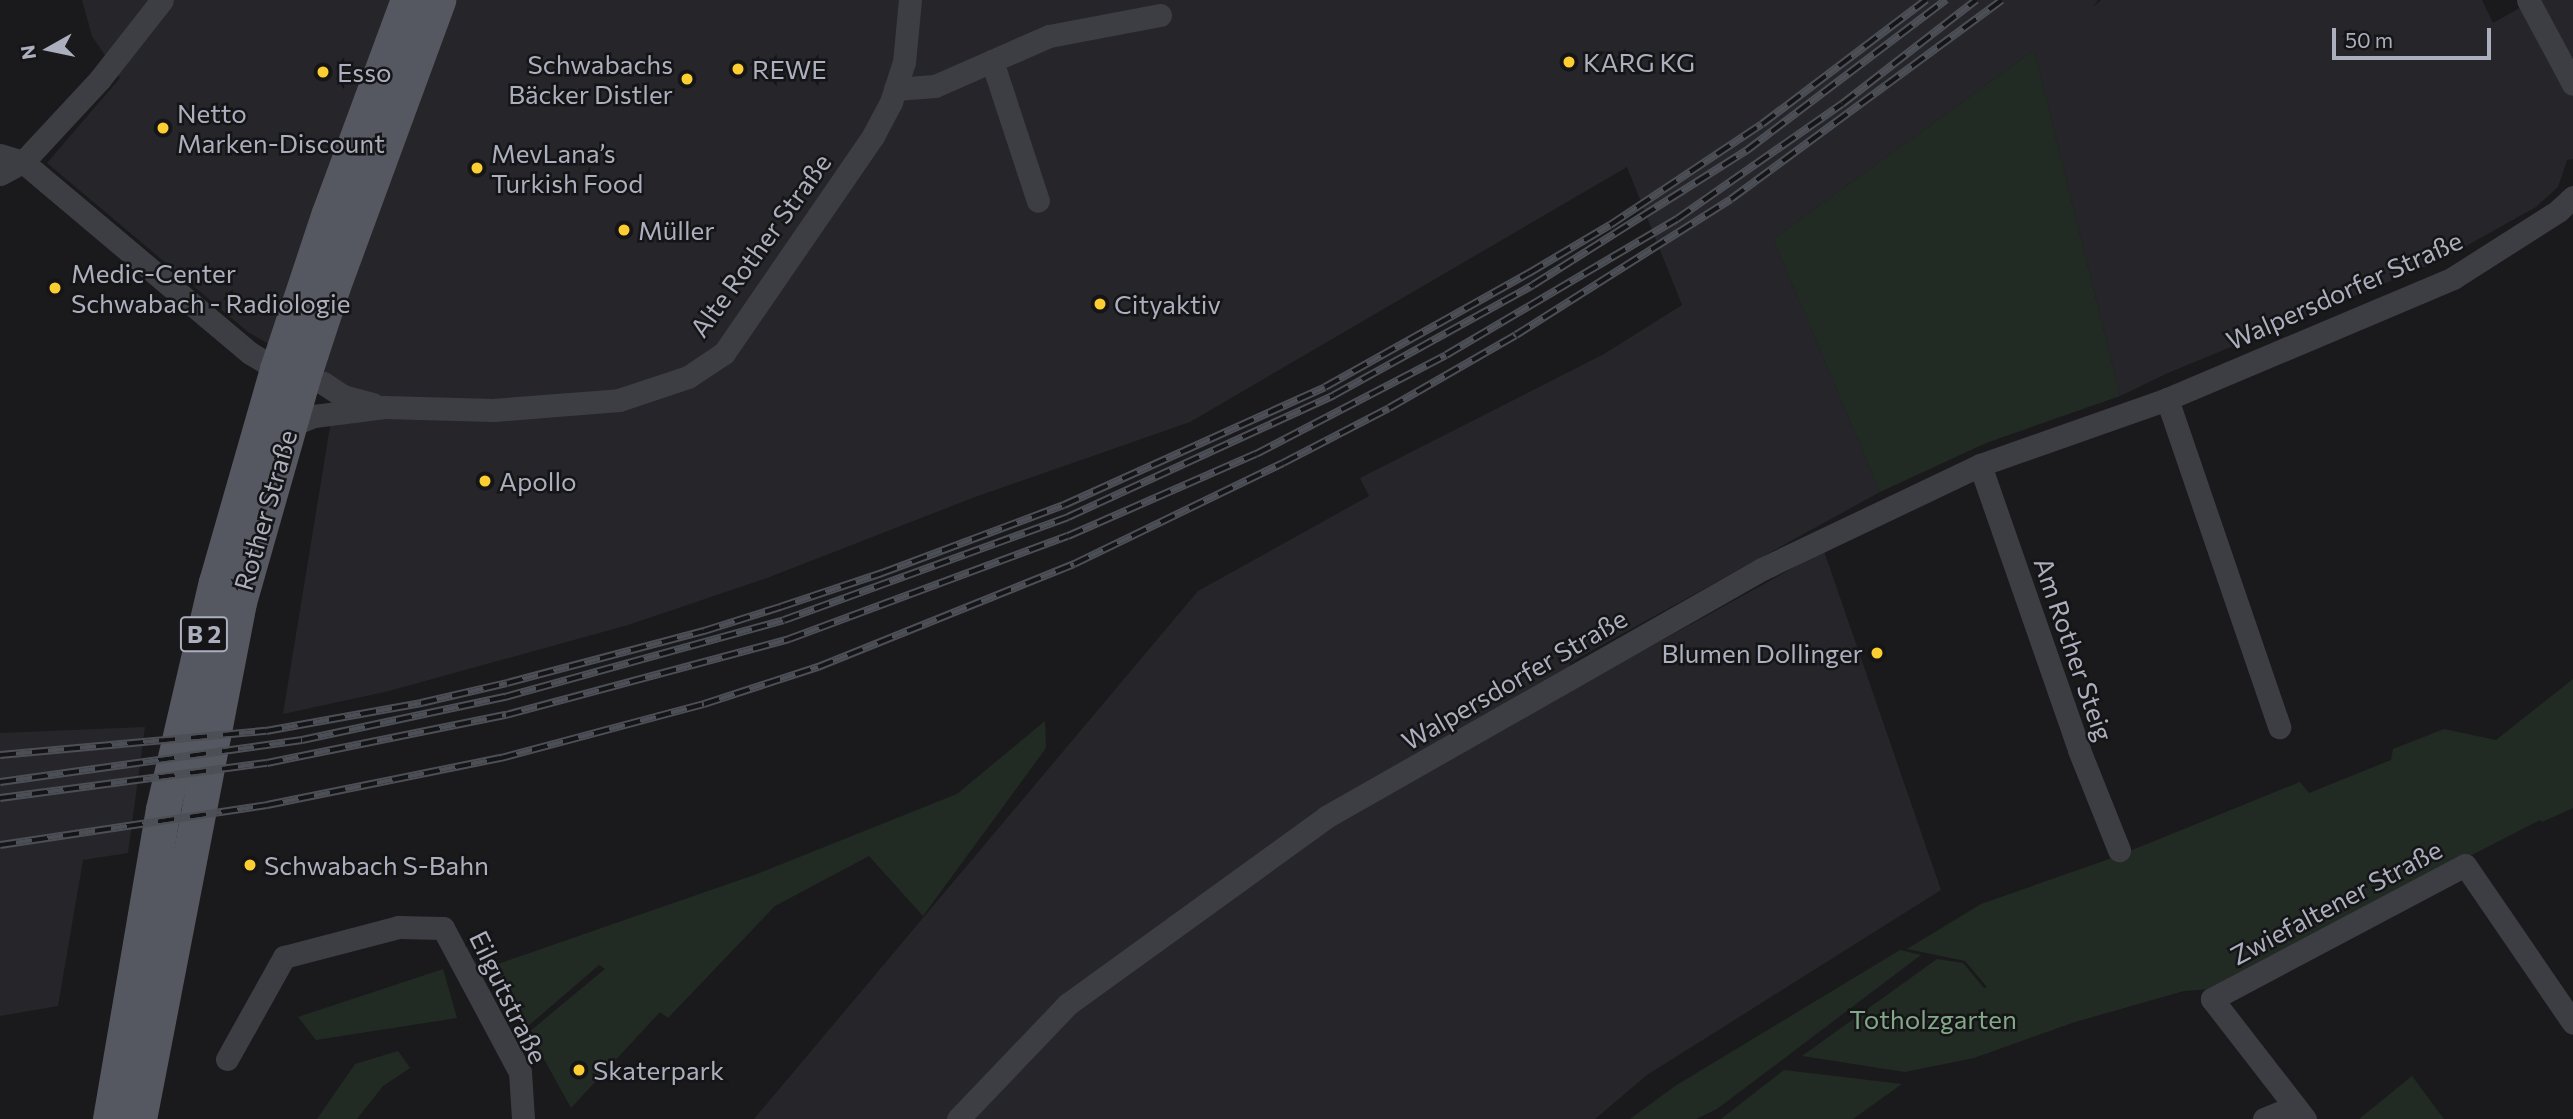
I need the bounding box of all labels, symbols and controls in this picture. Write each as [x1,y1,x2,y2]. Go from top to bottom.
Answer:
north arrow [14,14,84,84]
scale bar [2335,14,2494,58]
text: 50 m [2345,27,2393,52]
text: N [15,44,40,61]
place label: KARG KG [1583,46,1695,78]
place label: Schwabachs Bäcker Distler [508,48,673,110]
place label: REWE [752,53,827,85]
marker: KARG KG [1561,54,1577,70]
place label: Esso [337,56,392,88]
marker: REWE [730,61,746,77]
marker: Esso [315,64,331,80]
marker: Schwabachs Bäcker Distler [679,71,695,87]
place label: Netto Marken-Discount [177,97,385,158]
marker: Netto Marken-Discount [155,120,171,136]
place label: MevLana’s Turkish Food [491,137,643,198]
street label: Alte Rother Straße [683,147,837,343]
marker: MevLana’s Turkish Food [469,160,485,176]
place label: Müller [638,214,715,246]
marker: Müller [616,222,632,238]
street label: Walpersdorfer Straße [2221,224,2467,356]
place label: Medic-Center Schwabach - Radiologie [71,257,350,318]
marker: Medic-Center Schwabach - Radiologie [45,278,65,298]
place label: Cityaktiv [1114,288,1221,320]
marker: Cityaktiv [1092,296,1108,312]
street label: Rother Straße [227,426,303,594]
place label: Apollo [499,465,577,497]
marker: Apollo [477,473,493,489]
street label: Am Rother Steig [2028,553,2120,745]
street label: Walpersdorfer Straße [1396,602,1632,756]
road number: B 2 [180,614,228,654]
place label: Blumen Dollinger [1661,637,1863,669]
marker: Blumen Dollinger [1869,645,1885,661]
street label: Zwiefaltener Straße [2225,833,2447,971]
place label: Schwabach S-Bahn [264,849,489,881]
marker: Schwabach S-Bahn [242,857,258,873]
street label: Eilgutstraße [464,926,554,1068]
park label: Totholzgarten [1849,1003,2017,1035]
place label: Skaterpark [593,1054,724,1086]
marker: Skaterpark [571,1062,587,1078]

